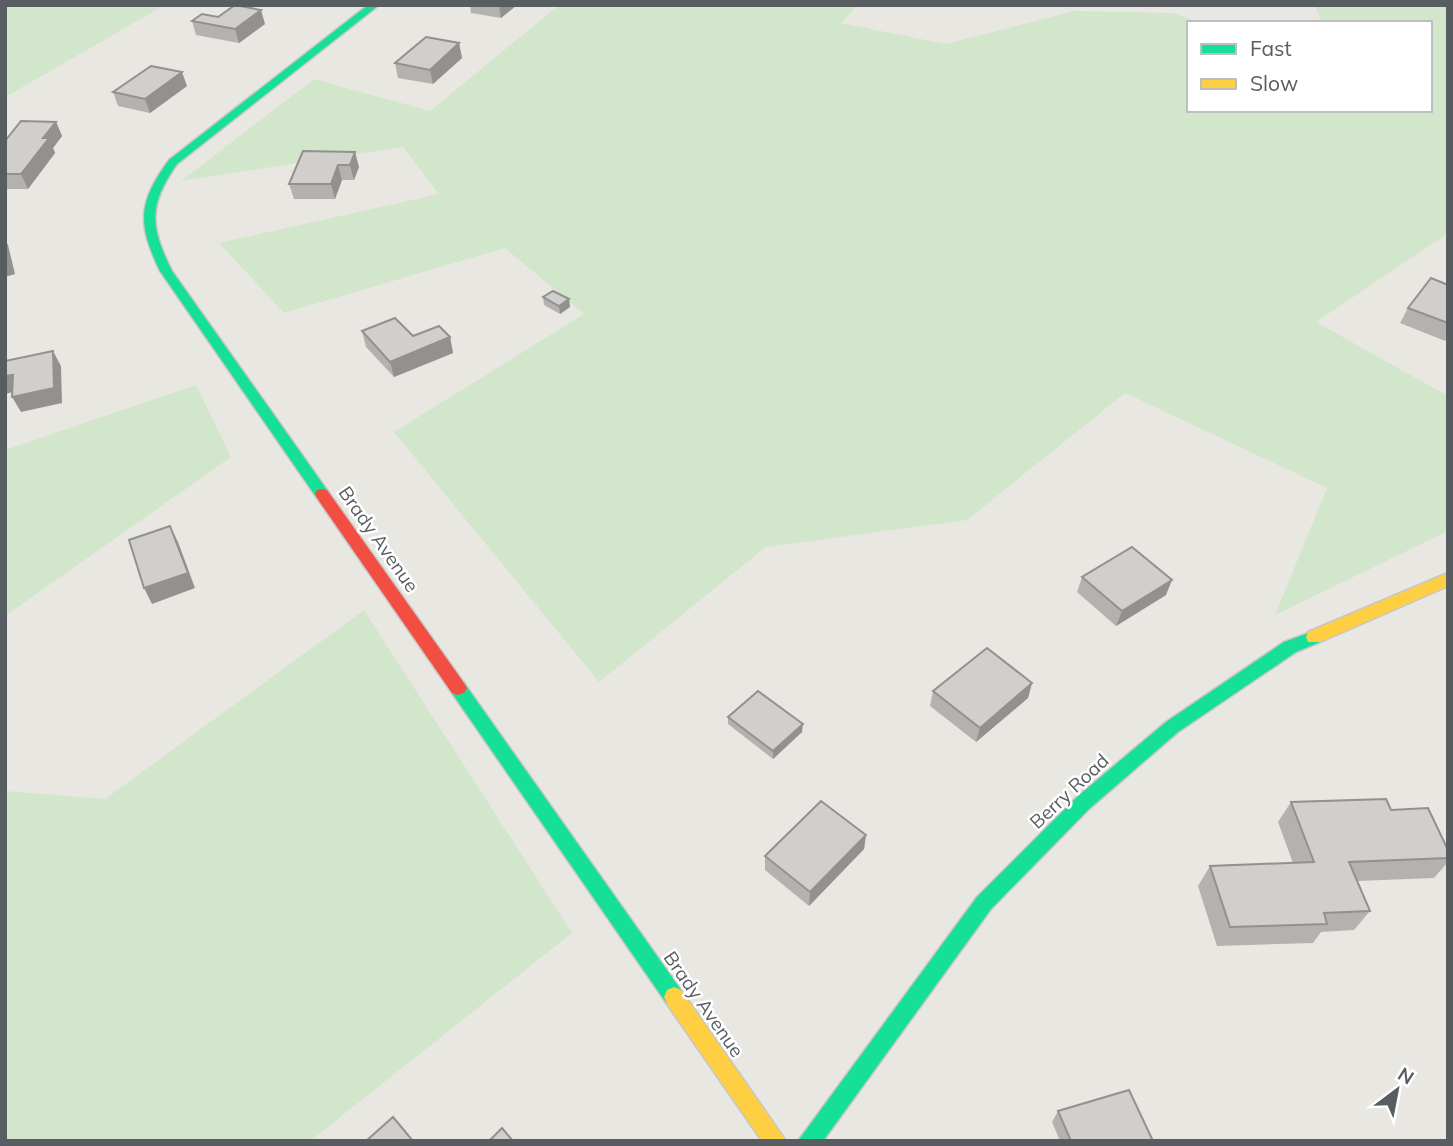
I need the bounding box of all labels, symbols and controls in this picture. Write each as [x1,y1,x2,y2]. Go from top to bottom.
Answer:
legend [1187,21,1432,112]
text: Fast [1250,35,1292,61]
text: Slow [1250,70,1298,96]
street label: Brady Avenue [334,481,424,597]
street label: Berry Road [1025,748,1113,834]
street label: Brady Avenue [659,946,749,1062]
north arrow [1362,1055,1432,1125]
text: N [1394,1062,1418,1090]

